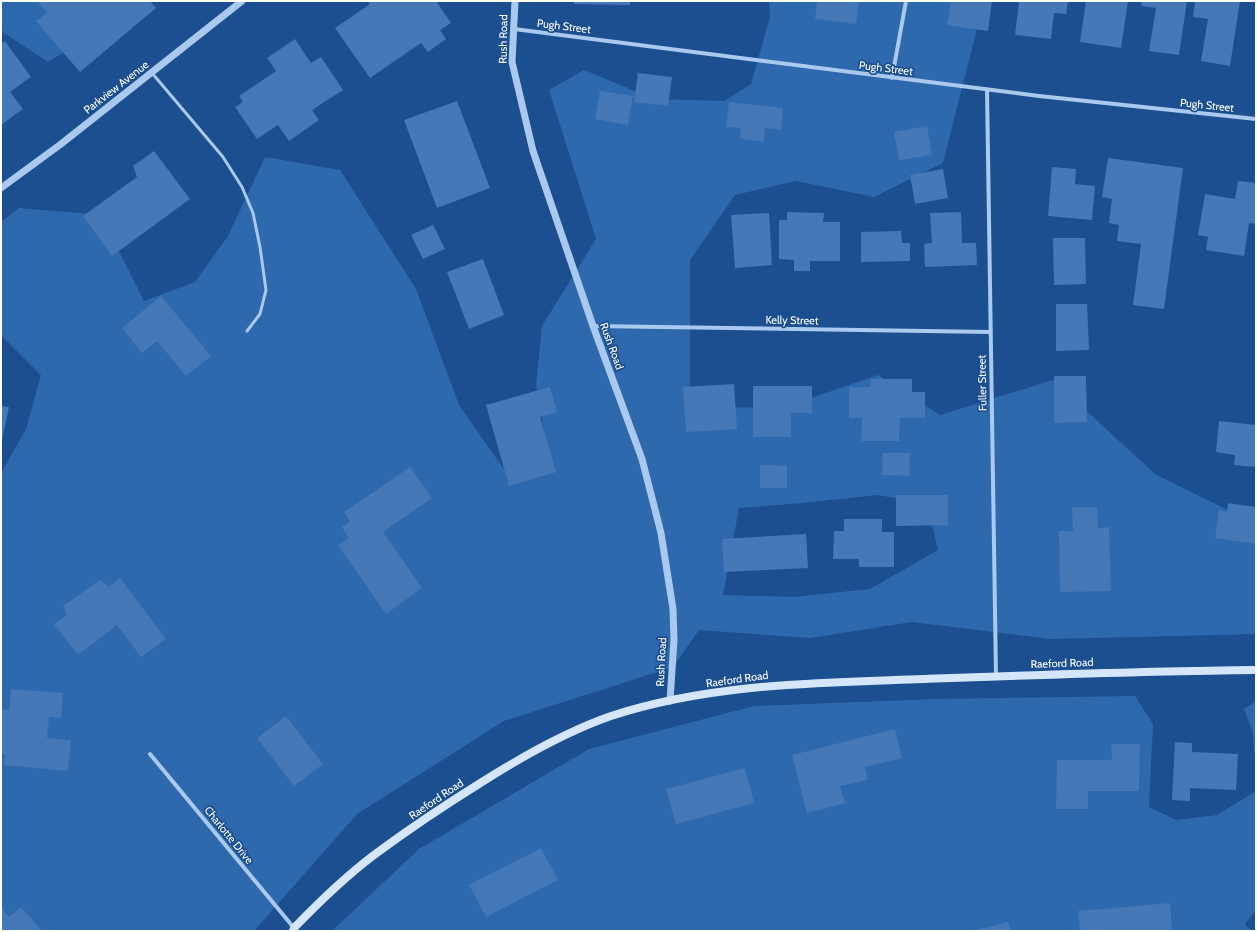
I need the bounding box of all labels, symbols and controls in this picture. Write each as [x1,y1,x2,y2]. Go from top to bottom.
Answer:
street label: Rush Road [496,14,510,64]
street label: Pugh Street [536,16,592,36]
street label: Parkview Avenue [81,57,152,117]
street label: Pugh Street [858,58,914,78]
street label: Pugh Street [1179,95,1235,115]
street label: Kelly Street [765,313,819,327]
street label: Rush Road [597,321,627,371]
street label: Fuller Street [975,355,989,411]
street label: Rush Road [653,637,669,687]
street label: Raeford Road [1030,655,1094,671]
street label: Raeford Road [705,668,769,690]
street label: Raeford Road [406,776,466,822]
street label: Charlotte Drive [201,803,257,867]

